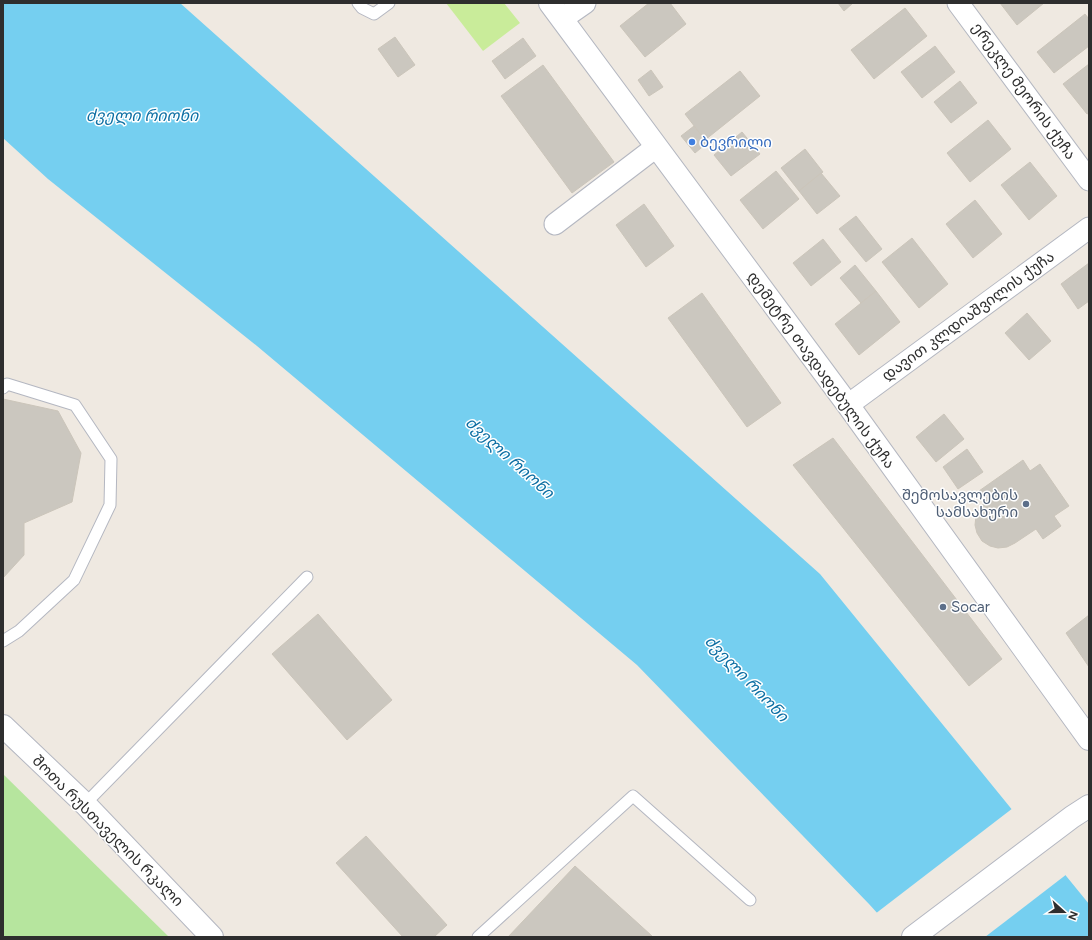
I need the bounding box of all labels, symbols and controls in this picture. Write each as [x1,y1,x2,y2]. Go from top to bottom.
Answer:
street label: ერეკლე მეორის ქუჩა [968,19,1080,163]
water label: ძველი რიონი [86,106,199,125]
place label: ბევრილი [700,133,772,151]
marker: ბევრილი [687,137,697,147]
street label: დავით კლდიაშვილის ქუჩა [878,247,1058,385]
street label: დემეტრე თავდადებულის ქუჩა [743,268,899,472]
water label: ძველი რიონი [462,413,558,503]
place label: შემოსავლების სამსახური [902,486,1018,521]
marker: შემოსავლების სამსახური [1021,499,1031,509]
place label: Socar [951,598,990,616]
marker: Socar [938,602,948,612]
water label: ძველი რიონი [701,631,793,726]
street label: შოთა რუსთაველის რკალი [29,752,187,910]
north arrow [1044,892,1084,932]
text: N [1065,909,1080,922]

